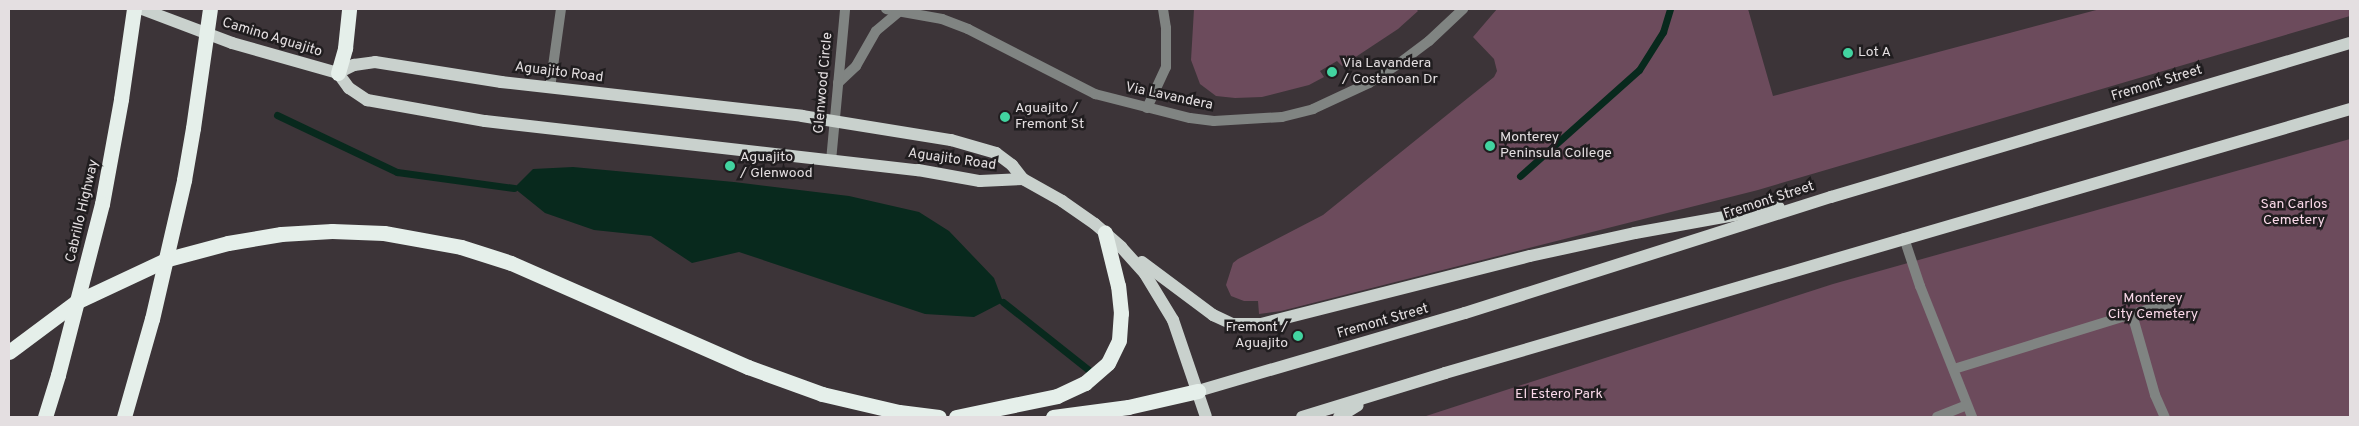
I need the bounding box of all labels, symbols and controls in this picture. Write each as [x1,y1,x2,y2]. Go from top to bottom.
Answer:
street label: Camino Aguajito [220,15,324,61]
street label: Glenwood Circle [811,32,837,134]
place label: Lot A [1858,45,1892,61]
marker: Lot A [1842,47,1854,59]
place label: Via Lavandera / Costanoan Dr [1342,56,1438,88]
street label: Aguajito Road [514,59,604,87]
street label: Fremont Street [2110,62,2204,106]
marker: Via Lavandera / Costanoan Dr [1326,66,1338,78]
street label: Via Lavandera [1124,80,1214,114]
place label: Aguajito / Fremont St [1015,101,1084,134]
marker: Aguajito / Fremont St [999,111,1011,123]
place label: Monterey Peninsula College [1500,130,1612,162]
marker: Monterey Peninsula College [1484,140,1496,152]
street label: Aguajito Road [907,146,997,174]
place label: Aguajito / Glenwood [740,150,813,182]
street label: Cabrillo Highway [63,158,103,264]
marker: Aguajito / Glenwood [724,160,736,172]
street label: Fremont Street [1722,178,1816,224]
park label: San Carlos Cemetery [2261,197,2327,230]
park label: Monterey City Cemetery [2108,291,2198,324]
street label: Fremont Street [1335,301,1431,343]
place label: Fremont / Aguajito [1225,320,1288,352]
marker: Fremont / Aguajito [1292,330,1304,342]
park label: El Estero Park [1515,387,1603,403]

